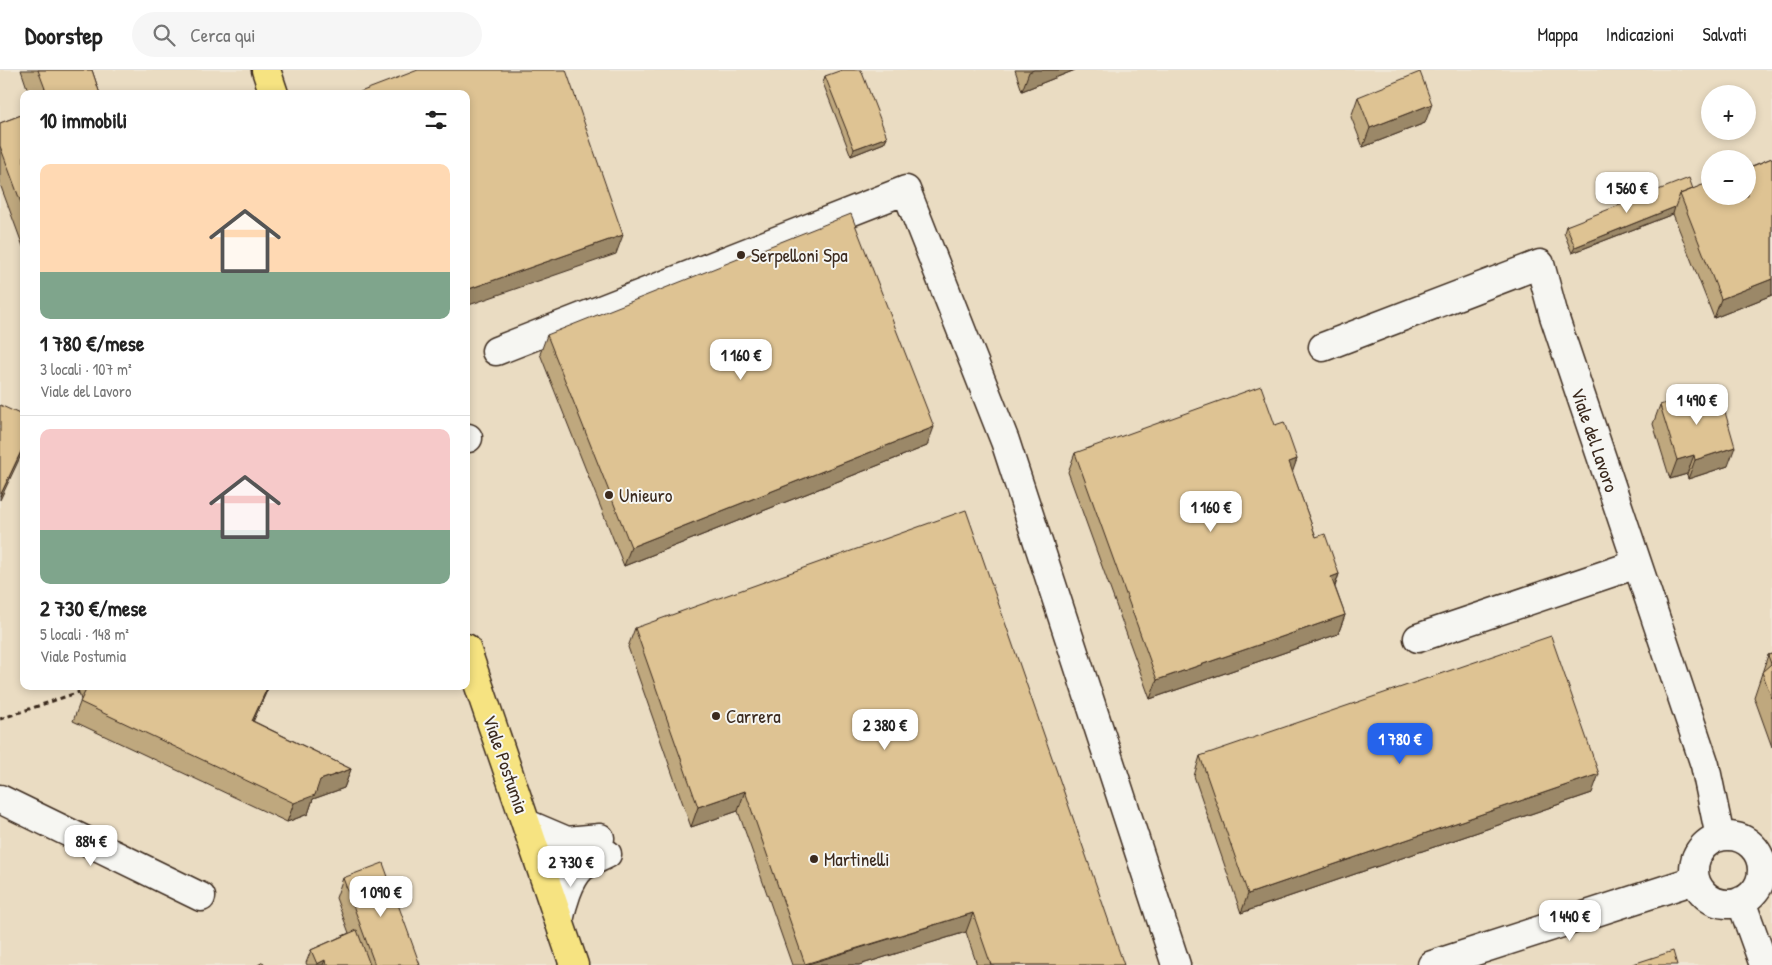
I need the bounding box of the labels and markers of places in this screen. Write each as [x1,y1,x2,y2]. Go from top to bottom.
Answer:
pin: 1 560 € [1581,172,1673,214]
place label: Serpelloni Spa [751,242,848,268]
marker: Serpelloni Spa [735,249,747,261]
pin: 1 160 € [695,338,787,381]
pin: 1 490 € [1651,384,1743,426]
place label: Unieuro [619,482,673,508]
marker: Unieuro [603,489,615,501]
pin: 1 160 € [1165,490,1257,533]
place label: Carrera [726,703,781,729]
pin: 2 380 € [839,708,931,751]
marker: Carrera [710,710,722,722]
pin: 1 780 € [1354,722,1446,765]
pin: 884 € [56,824,126,867]
pin: 2 730 € [525,846,617,888]
place label: Martinelli [824,846,889,872]
marker: Martinelli [808,853,820,865]
pin: 1 090 € [335,876,427,918]
pin: 1 440 € [1524,900,1616,942]

